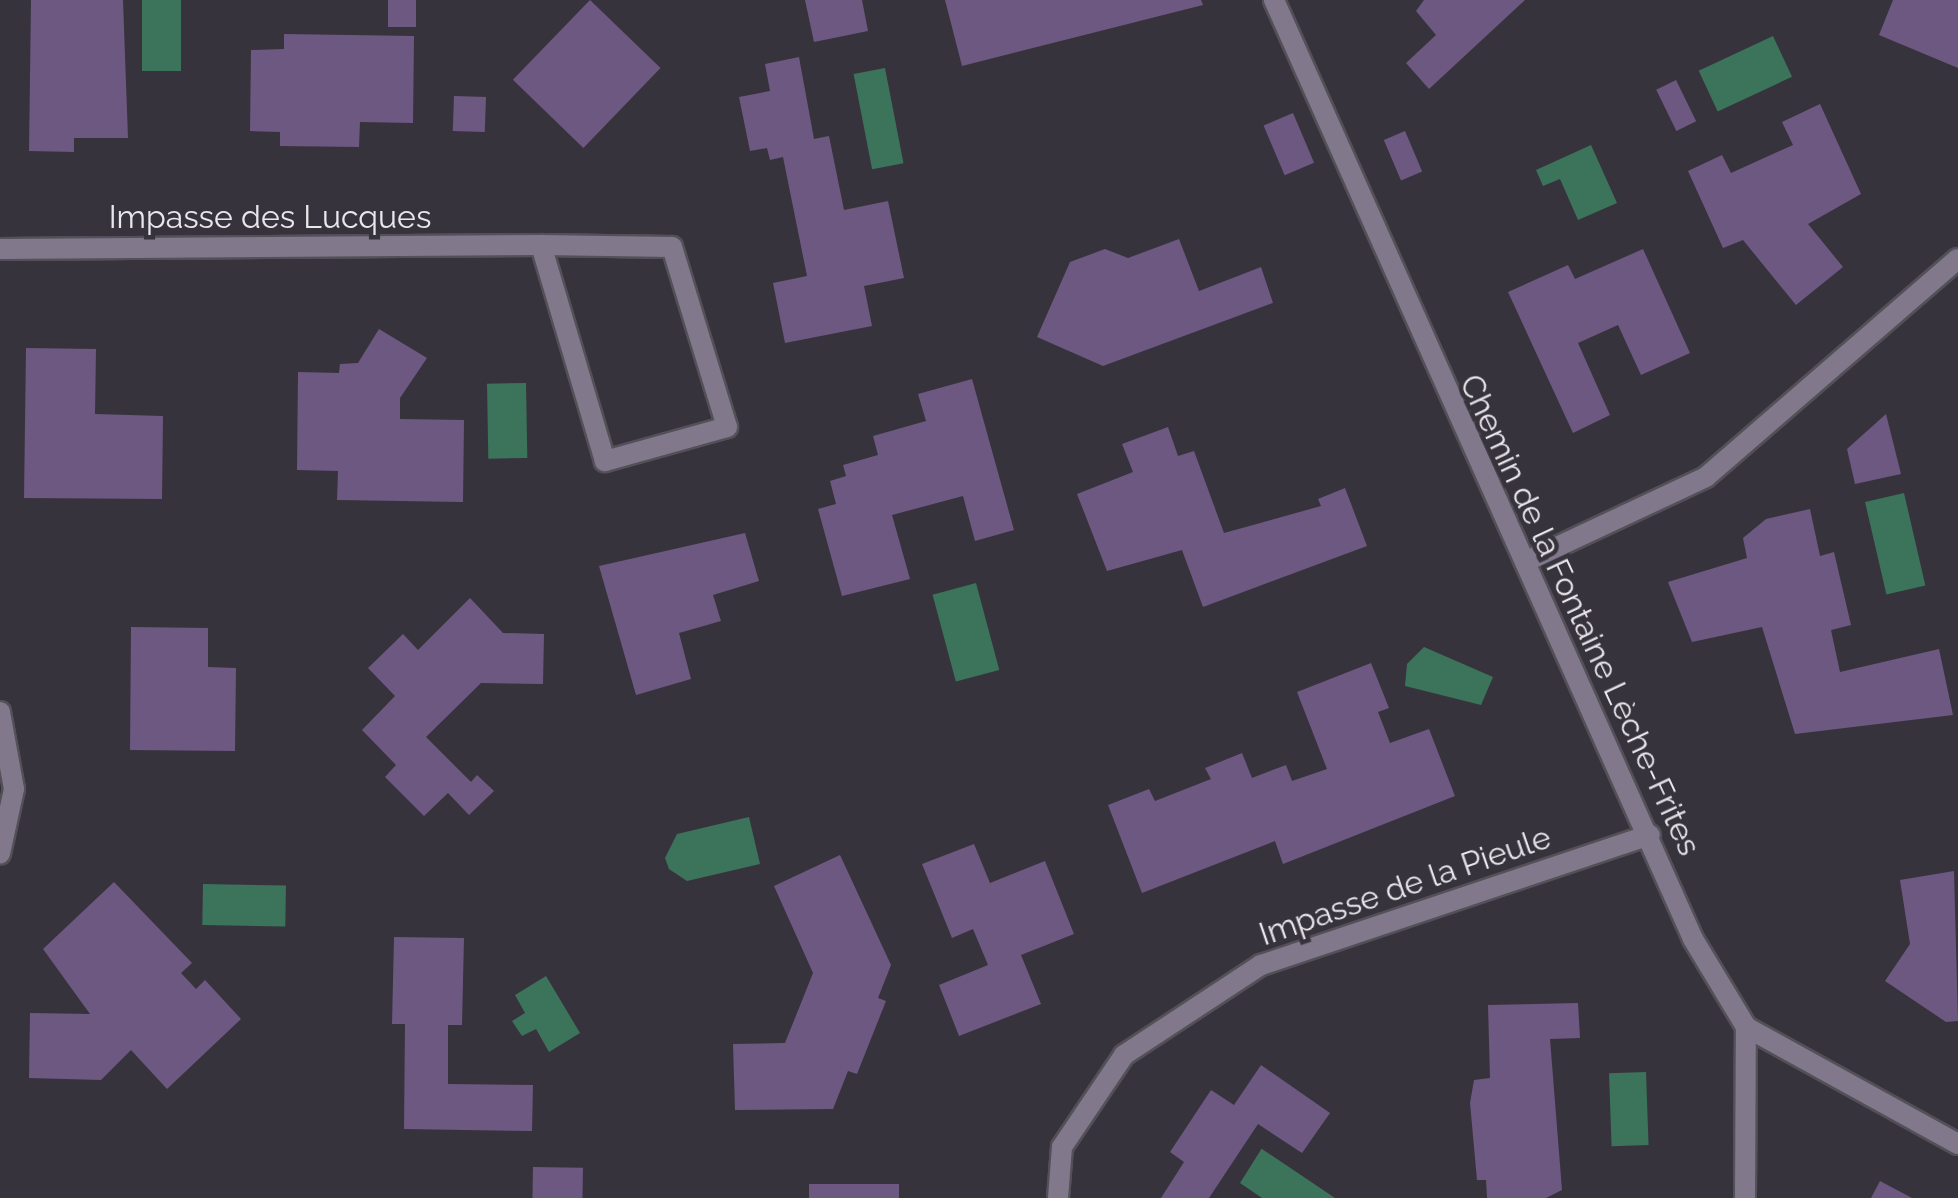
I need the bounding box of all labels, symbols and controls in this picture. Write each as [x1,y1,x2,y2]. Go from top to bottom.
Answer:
street label: Impasse des Lucques [109,198,431,236]
street label: Chemin de la Fontaine Lèche-Frites [1451,369,1709,861]
street label: Impasse de la Pieule [1254,818,1556,954]

